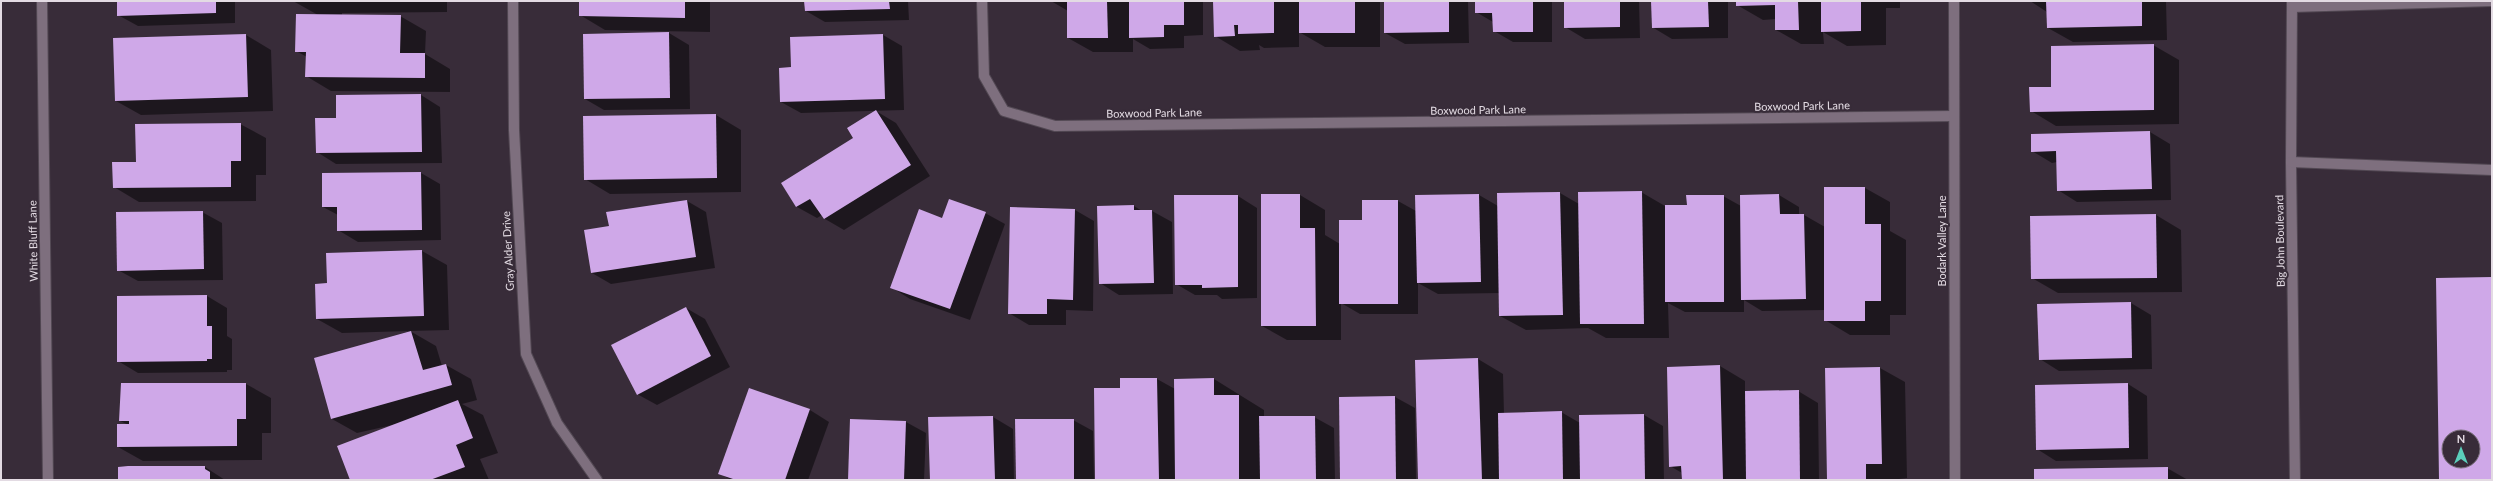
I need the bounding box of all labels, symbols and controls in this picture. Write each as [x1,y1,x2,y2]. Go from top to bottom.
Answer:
street label: Boxwood Park Lane [1754,98,1850,113]
street label: Boxwood Park Lane [1430,102,1526,117]
street label: Boxwood Park Lane [1106,105,1202,120]
street label: Bodark Valley Lane [1935,195,1948,287]
street label: Big John Boulevard [2272,195,2287,287]
street label: White Bluff Lane [25,200,40,282]
street label: Gray Alder Drive [499,211,516,291]
north arrow [2441,429,2481,469]
text: N [2457,432,2465,445]

